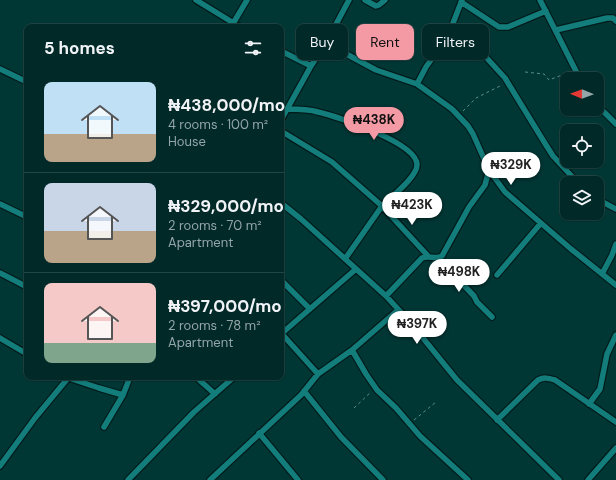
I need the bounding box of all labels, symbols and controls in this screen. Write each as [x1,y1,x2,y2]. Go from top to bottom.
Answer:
chip: Buy [296,24,348,60]
chip: Rent [356,24,414,60]
chip: Filters [422,24,489,60]
text: 5 homes [44,37,115,59]
icon: filters [242,37,264,59]
north arrow [560,72,604,116]
map controls [560,72,604,220]
text: ₦438,000/mo [168,94,285,116]
icon: home [76,98,124,146]
pin: ₦438K [346,107,402,141]
text: ₦438K [353,111,395,128]
text: 4 rooms · 100 m² [168,116,268,133]
button: locate [560,124,604,168]
text: House [168,133,206,150]
pin: ₦329K [483,152,539,186]
text: ₦329K [490,156,532,173]
button: layers [560,176,604,220]
pin: ₦423K [384,192,440,226]
text: ₦329,000/mo [168,195,284,217]
text: ₦423K [391,196,433,213]
icon: home [76,199,124,247]
text: 2 rooms · 70 m² [168,217,262,234]
text: Apartment [168,234,233,251]
pin: ₦498K [431,259,487,293]
text: ₦498K [438,263,480,280]
text: ₦397,000/mo [168,295,282,317]
icon: home [76,299,124,347]
pin: ₦397K [389,311,445,345]
text: ₦397K [397,315,437,332]
text: 2 rooms · 78 m² [168,317,260,334]
text: Apartment [168,334,233,351]

